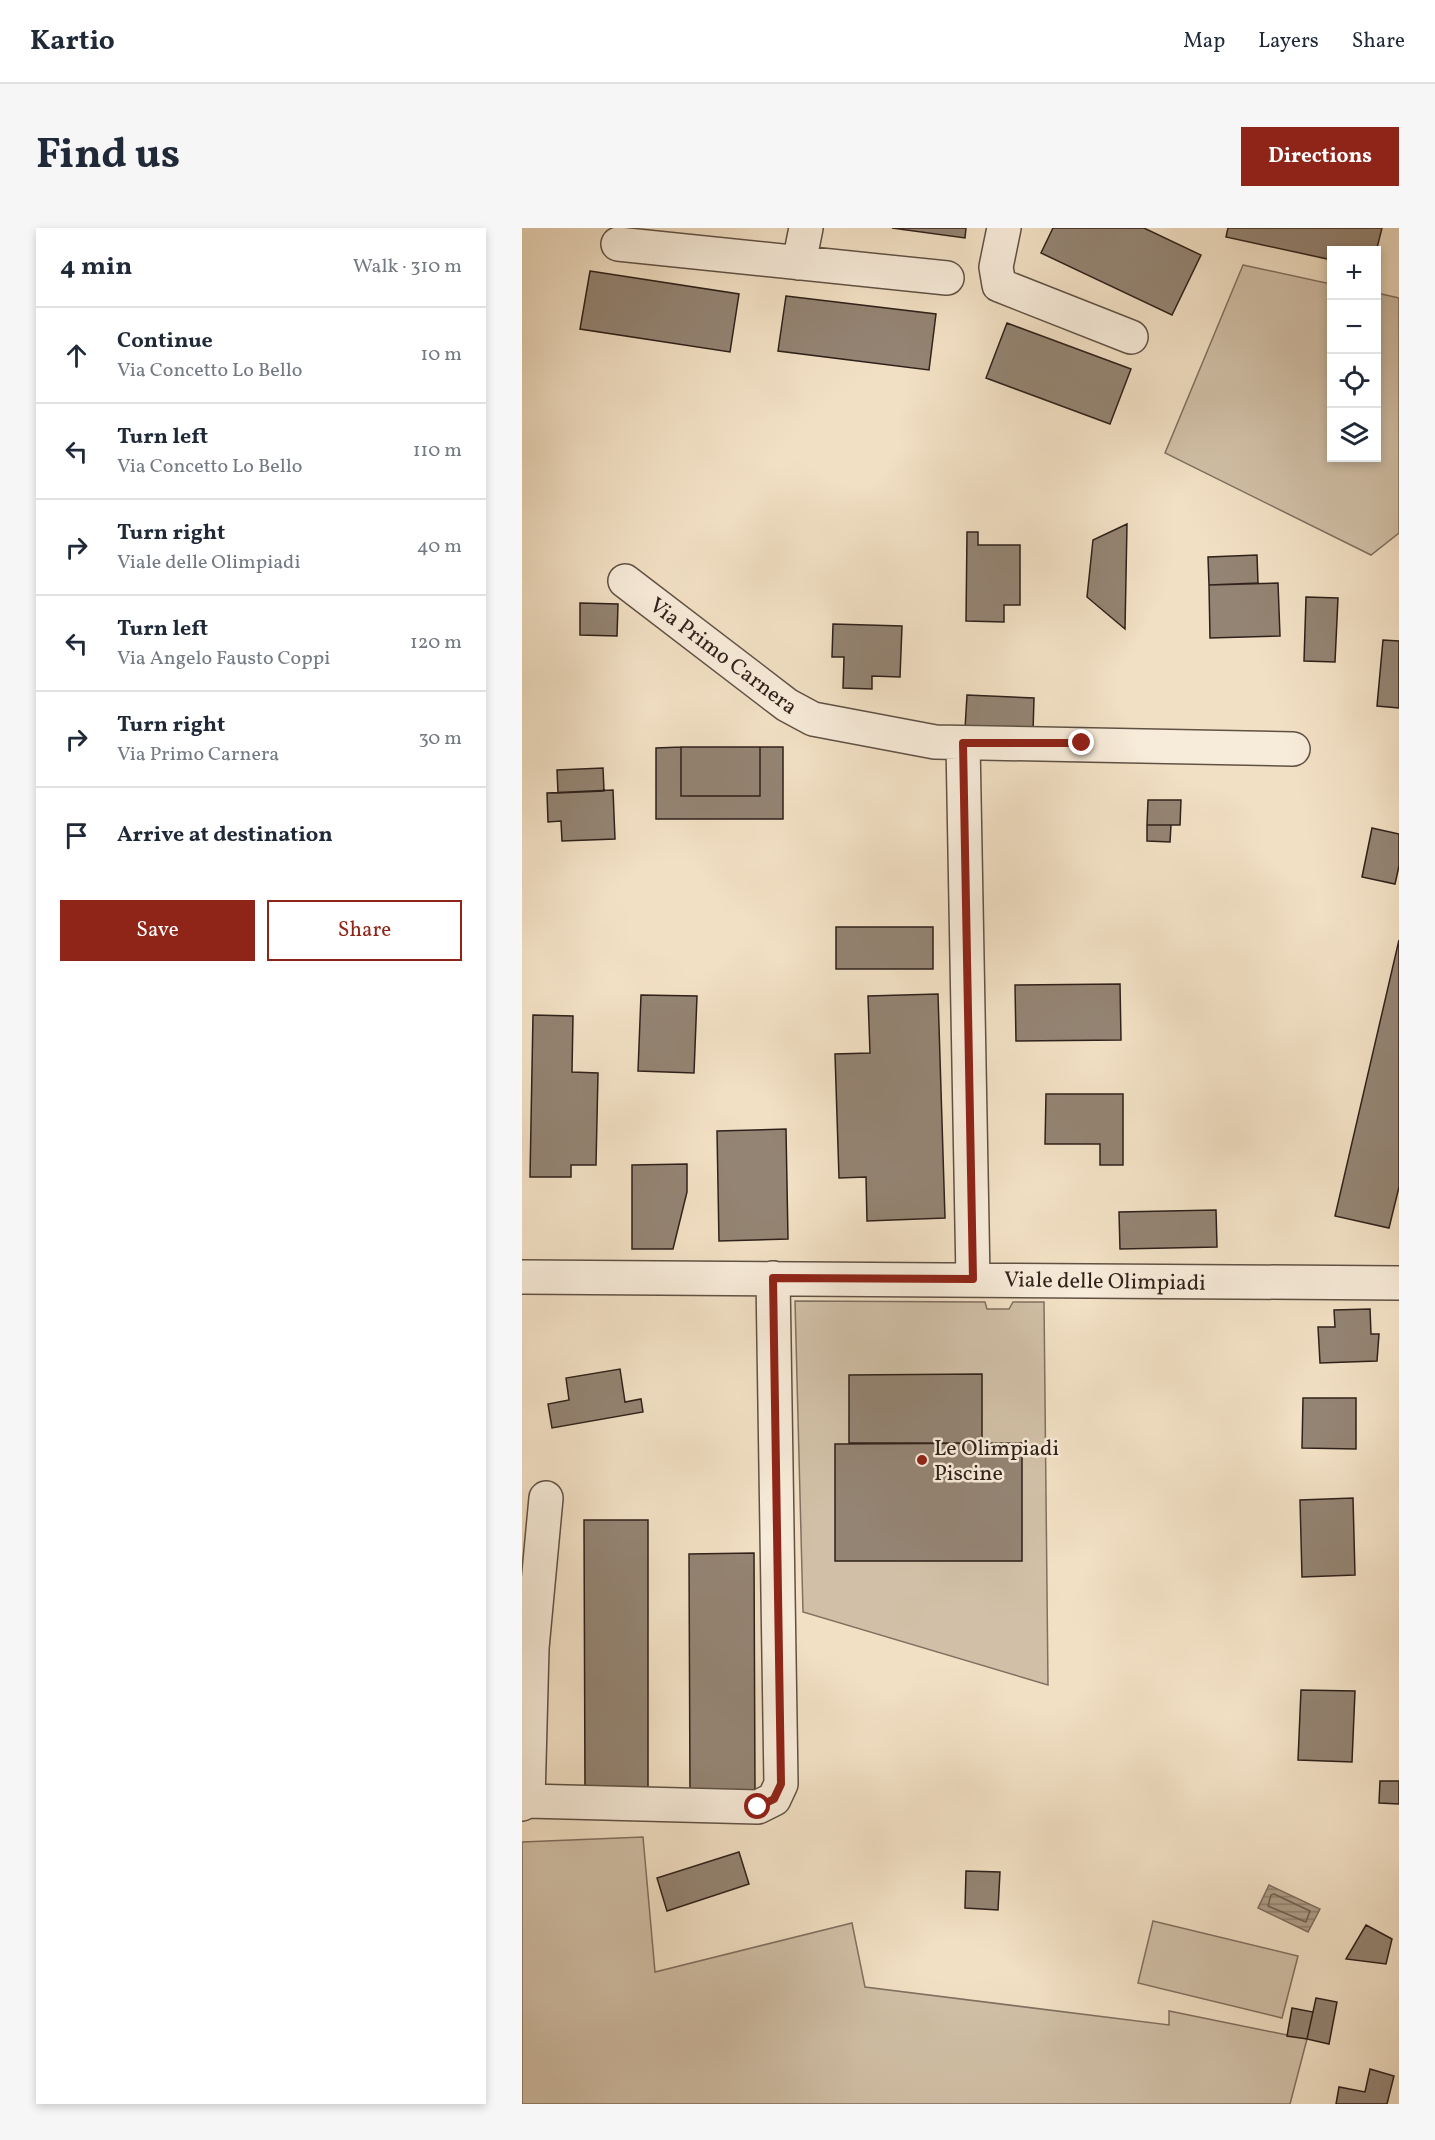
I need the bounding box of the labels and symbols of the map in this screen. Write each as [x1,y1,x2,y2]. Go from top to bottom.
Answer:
street label: Via Primo Carnera [642,591,803,723]
route end [1068,729,1094,755]
street label: Viale delle Olimpiadi [1004,1265,1206,1300]
place label: Le Olimpiadi Piscine [934,1434,1059,1490]
marker: Le Olimpiadi Piscine [915,1453,929,1467]
route start [744,1793,770,1819]

